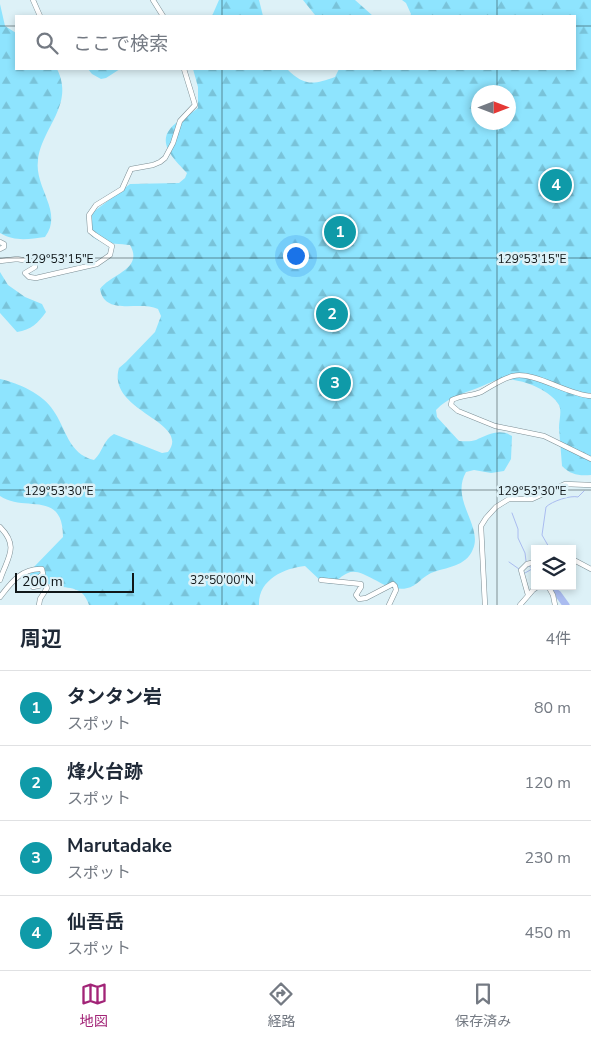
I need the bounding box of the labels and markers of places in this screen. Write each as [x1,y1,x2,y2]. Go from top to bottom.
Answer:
pin: 4 [540,166,572,204]
pin: 1 [324,213,356,251]
pin: 2 [316,295,348,333]
pin: 3 [319,364,351,402]

